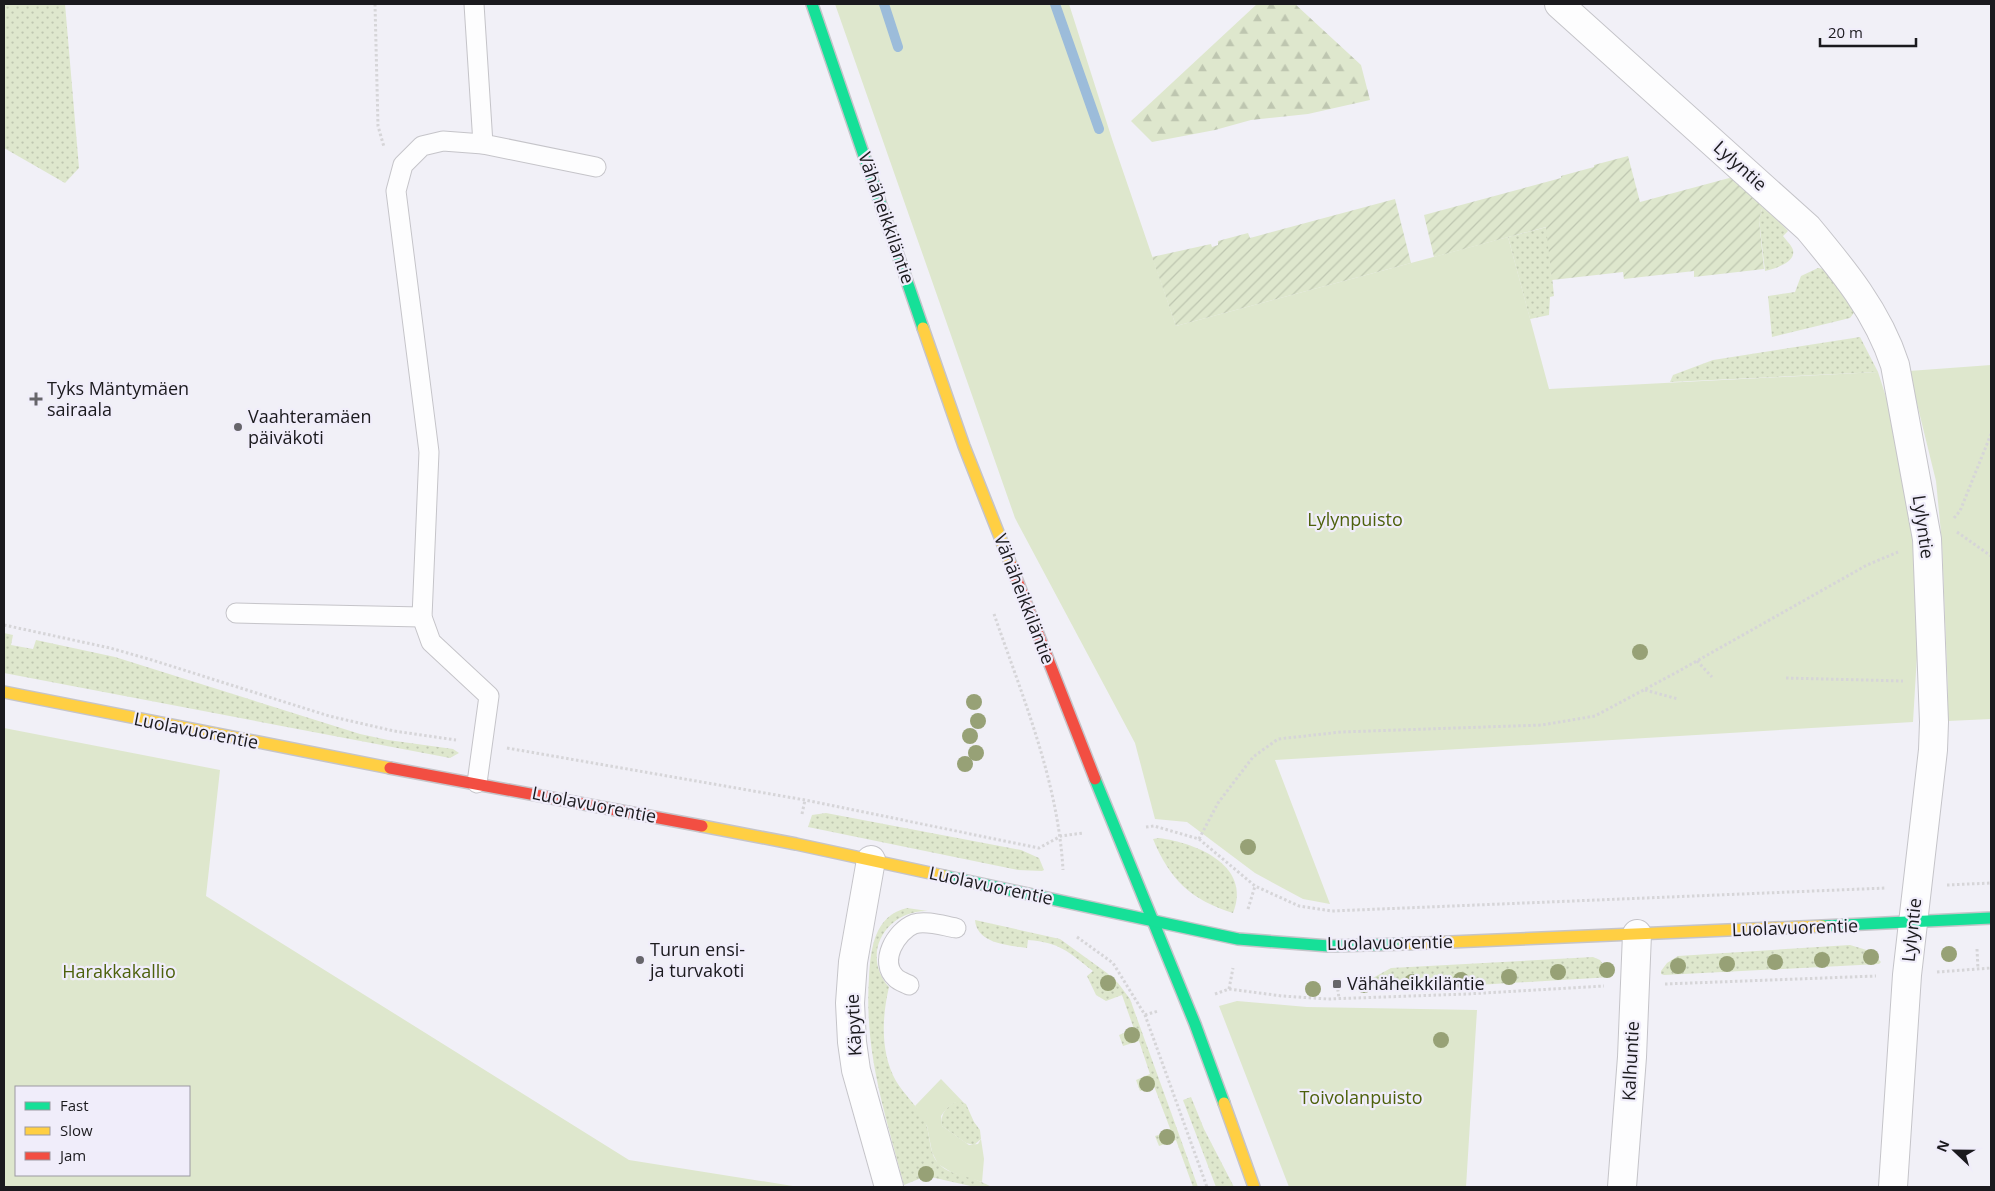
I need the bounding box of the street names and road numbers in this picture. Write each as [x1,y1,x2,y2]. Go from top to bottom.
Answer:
street label: Lylyntie [1709,135,1773,196]
street label: Vähäheikkiläntie [853,149,921,287]
street label: Lylyntie [1908,493,1940,560]
street label: Vähäheikkiläntie [989,530,1061,667]
street label: Luolavuorentie [132,706,260,754]
street label: Luolavuorentie [530,780,658,828]
street label: Luolavuorentie [927,860,1055,910]
street label: Lylyntie [1896,897,1926,963]
street label: Luolavuorentie [1731,913,1858,941]
street label: Luolavuorentie [1327,929,1453,955]
street label: Käpytie [839,993,867,1057]
street label: Kalhuntie [1616,1020,1644,1101]

